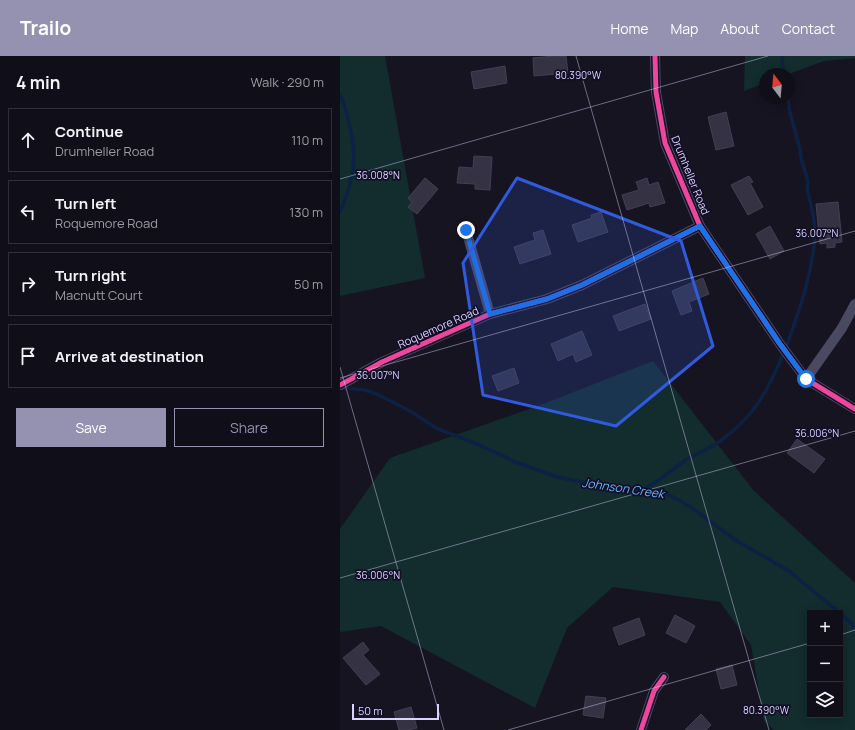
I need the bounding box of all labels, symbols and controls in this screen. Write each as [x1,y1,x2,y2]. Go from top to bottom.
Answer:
text: Trailo [20,15,71,41]
text: Home [611,19,648,38]
text: Map [670,19,698,38]
text: About [720,19,760,38]
text: Contact [782,19,835,38]
text: 80.390°W [555,68,602,82]
north arrow [759,68,795,104]
text: 4 min [16,71,60,94]
text: Walk · 290 m [251,73,324,91]
text: Continue [55,121,123,142]
icon: ahead [17,129,39,151]
text: 110 m [291,131,323,149]
street label: Drumheller Road [668,133,714,217]
text: Drumheller Road [55,142,154,160]
text: 36.008°N [356,168,400,182]
text: Turn left [55,193,117,214]
icon: left [17,201,39,223]
text: 130 m [289,203,323,221]
text: Roquemore Road [55,214,158,232]
route end [457,221,475,239]
text: 36.007°N [796,226,839,240]
text: Turn right [55,265,126,286]
icon: right [17,273,39,295]
text: 50 m [294,275,323,293]
text: Macnutt Court [55,286,143,304]
street label: Roquemore Road [395,302,481,352]
icon: arrive [17,345,39,367]
text: Arrive at destination [55,346,204,367]
text: 36.007°N [357,368,400,382]
route start [797,370,815,388]
button: Save [16,408,166,447]
button: Share [174,408,324,447]
text: 36.006°N [795,426,839,440]
water label: Johnson Creek [581,474,667,502]
text: 36.006°N [356,568,400,582]
map controls [807,610,843,718]
button: + [807,610,843,646]
button: − [807,646,843,682]
button: layers [807,682,843,718]
scale bar [352,702,439,721]
text: 50 m [358,703,383,718]
text: 80.390°W [743,703,790,717]

